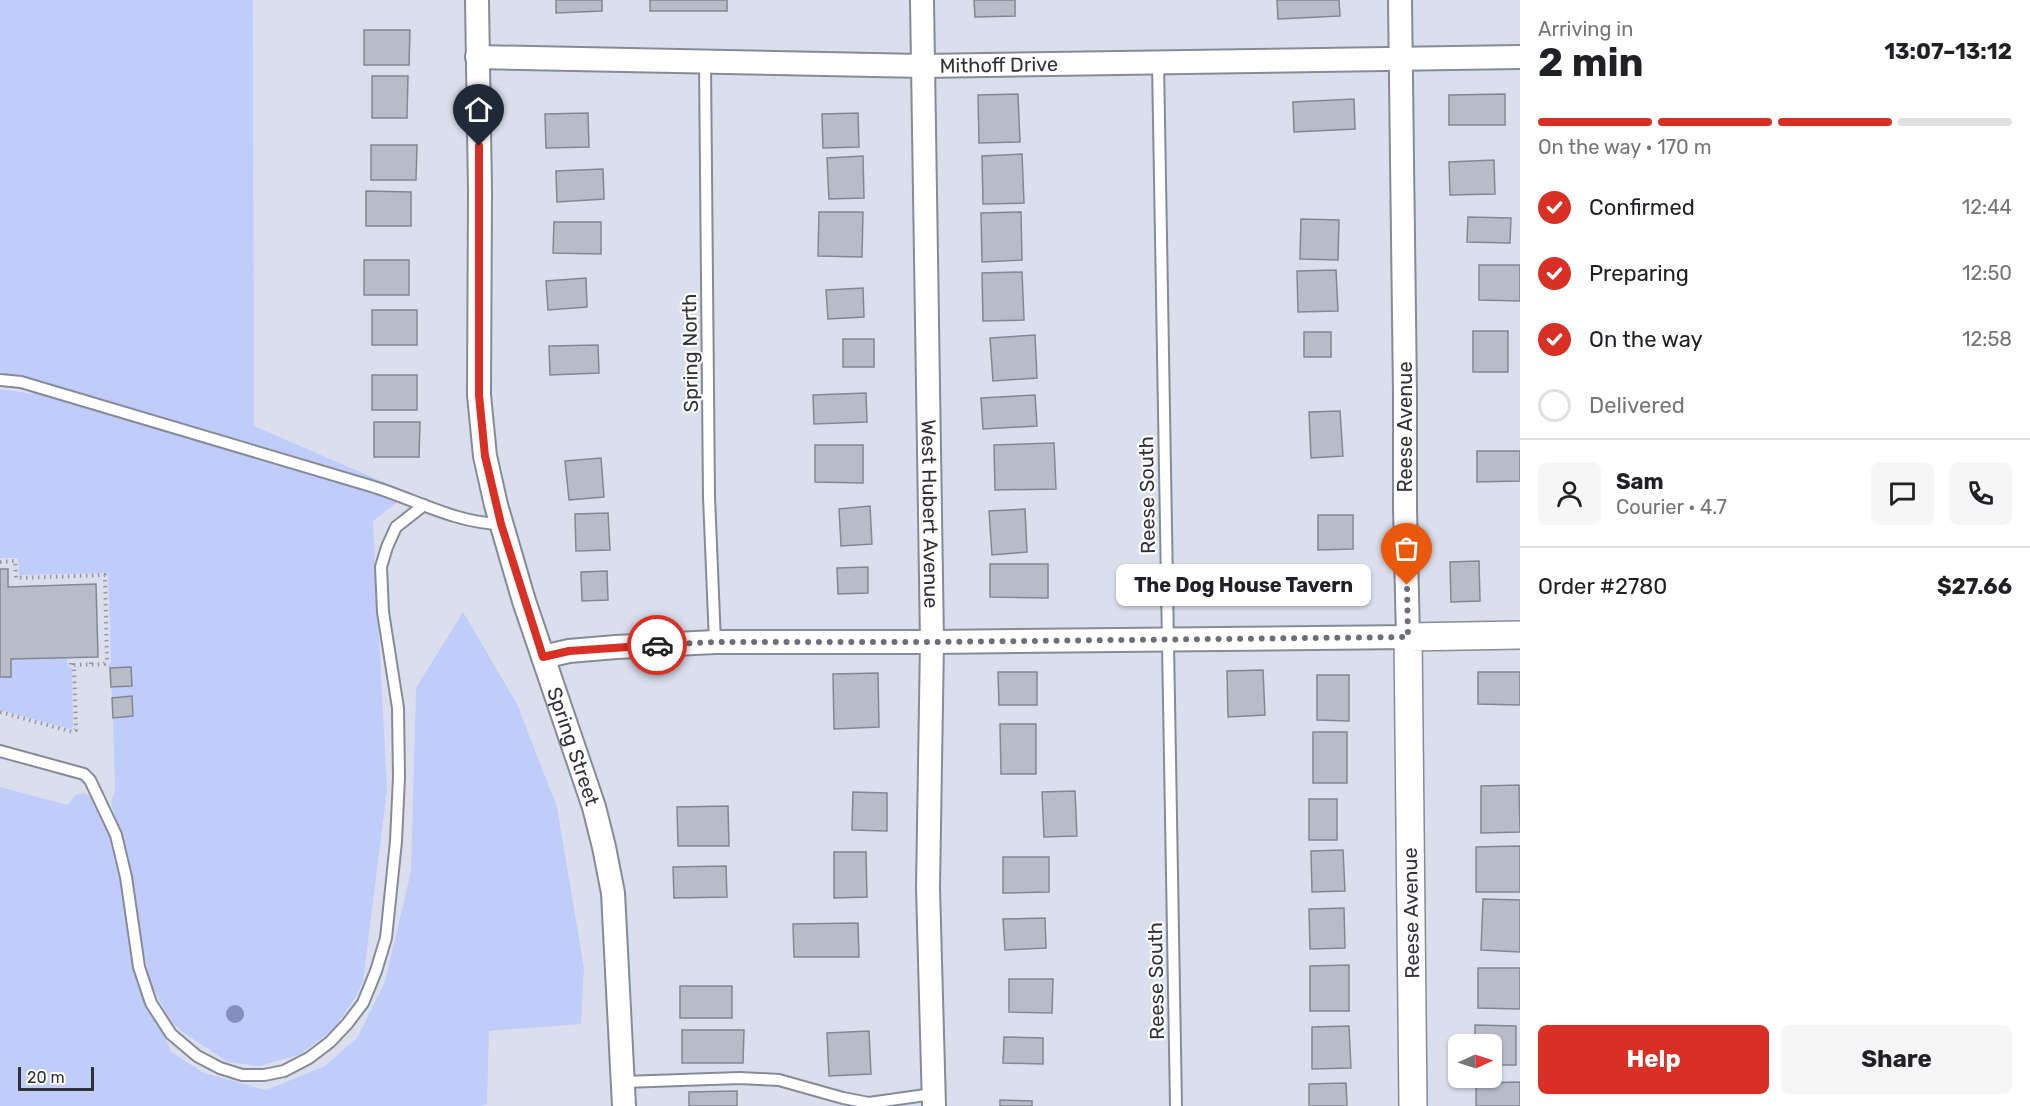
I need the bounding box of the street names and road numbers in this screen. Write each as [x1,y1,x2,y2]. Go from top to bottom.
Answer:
street label: Mithoff Drive [939,52,1058,78]
street label: Spring North [677,293,703,413]
street label: Reese Avenue [1393,361,1417,493]
street label: West Hubert Avenue [917,419,943,609]
street label: Reese South [1134,436,1160,554]
street label: Spring Street [542,684,605,809]
street label: Reese Avenue [1398,847,1424,979]
street label: Reese South [1143,922,1169,1040]

